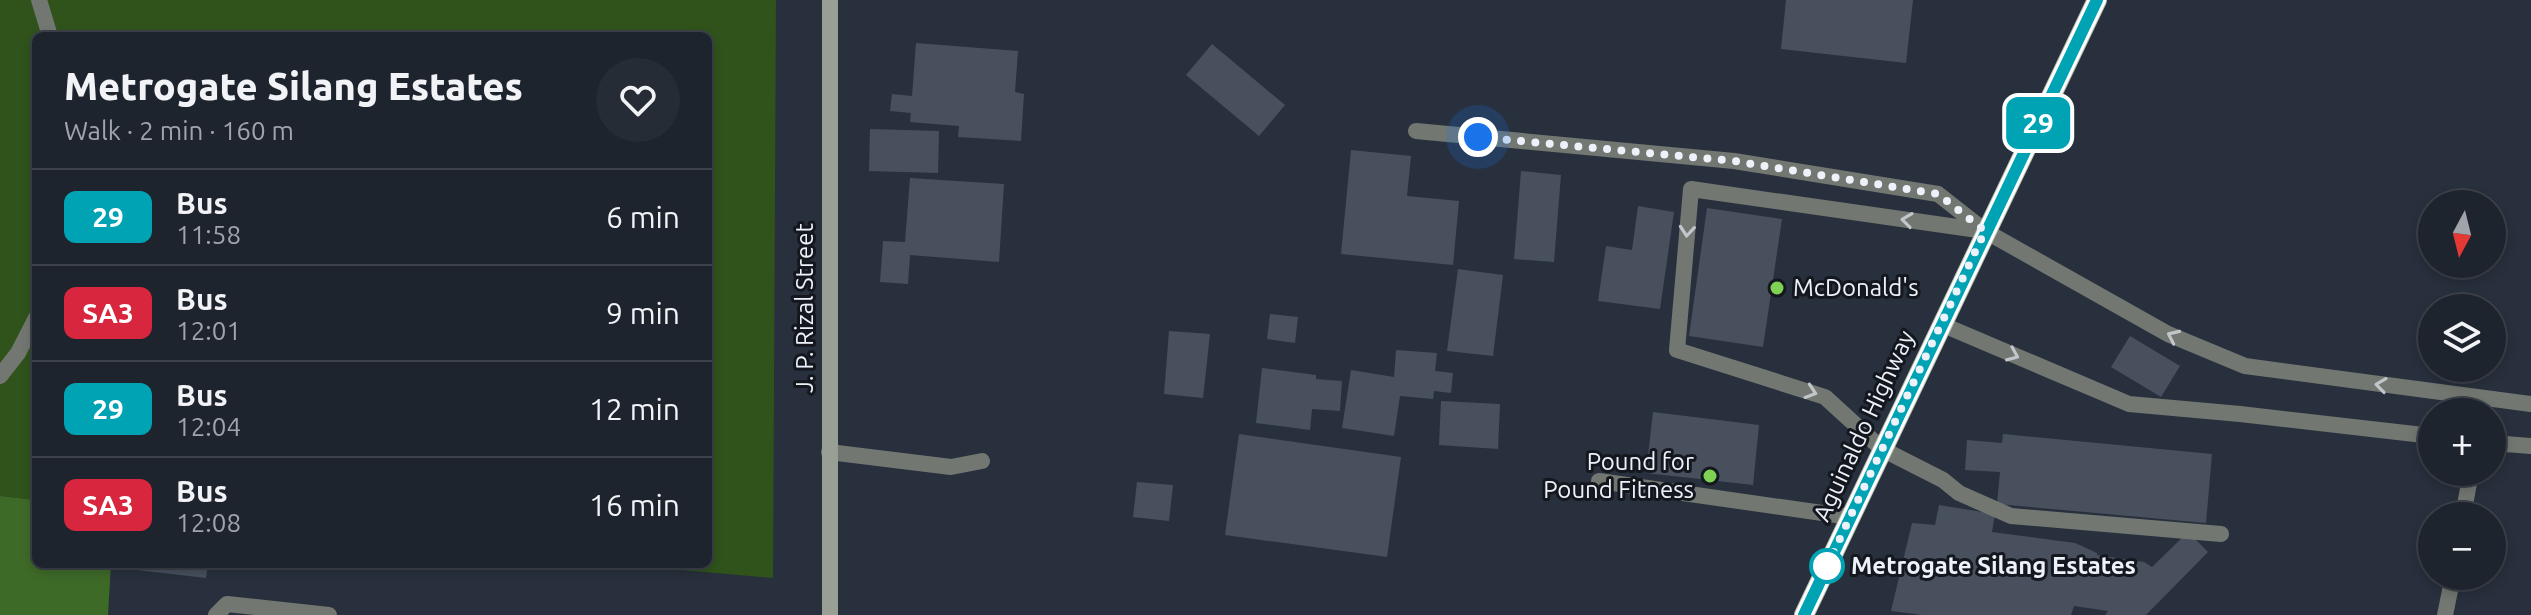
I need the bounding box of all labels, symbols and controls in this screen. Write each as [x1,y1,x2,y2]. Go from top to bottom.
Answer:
button: heart [596,58,680,142]
text: Metrogate Silang Estates [64,65,523,107]
line badge: 29 [2002,97,2074,149]
text: 29 [2022,107,2054,138]
text: Walk · 2 min · 160 m [64,116,294,145]
your location [1458,117,1498,157]
text: Bus [176,186,228,220]
north arrow [2418,190,2506,278]
map controls [2418,190,2506,590]
text: 6 min [606,200,680,234]
text: 29 [92,201,124,232]
one-way arrow [1901,212,1914,229]
text: 11:58 [176,220,241,249]
street label: J. P. Rizal Street [791,222,818,393]
one-way arrow [1679,225,1696,238]
place label: McDonald's [1793,274,1919,301]
marker: McDonald's [1768,279,1786,297]
text: Bus [176,282,228,316]
button: layers [2418,294,2506,382]
text: 9 min [606,296,680,330]
text: SA3 [82,297,134,328]
text: 12:01 [176,316,241,345]
street label: Aguinaldo Highway [1807,326,1920,525]
one-way arrow [2167,329,2181,345]
one-way arrow [2005,345,2019,361]
one-way arrow [2374,377,2388,394]
text: Bus [176,378,228,412]
one-way arrow [1803,383,1817,399]
text: 12 min [589,392,680,426]
text: 29 [92,393,124,424]
button: + [2418,398,2506,486]
text: 12:04 [176,412,241,441]
place label: Pound for Pound Fitness [1543,448,1694,503]
marker: Pound for Pound Fitness [1701,467,1719,485]
text: Bus [176,474,228,508]
text: 16 min [589,488,680,522]
text: SA3 [82,489,134,520]
button: − [2418,502,2506,590]
text: 12:08 [176,508,241,537]
marker: Metrogate Silang Estates [1810,549,1844,583]
place label: Metrogate Silang Estates [1851,552,2136,579]

